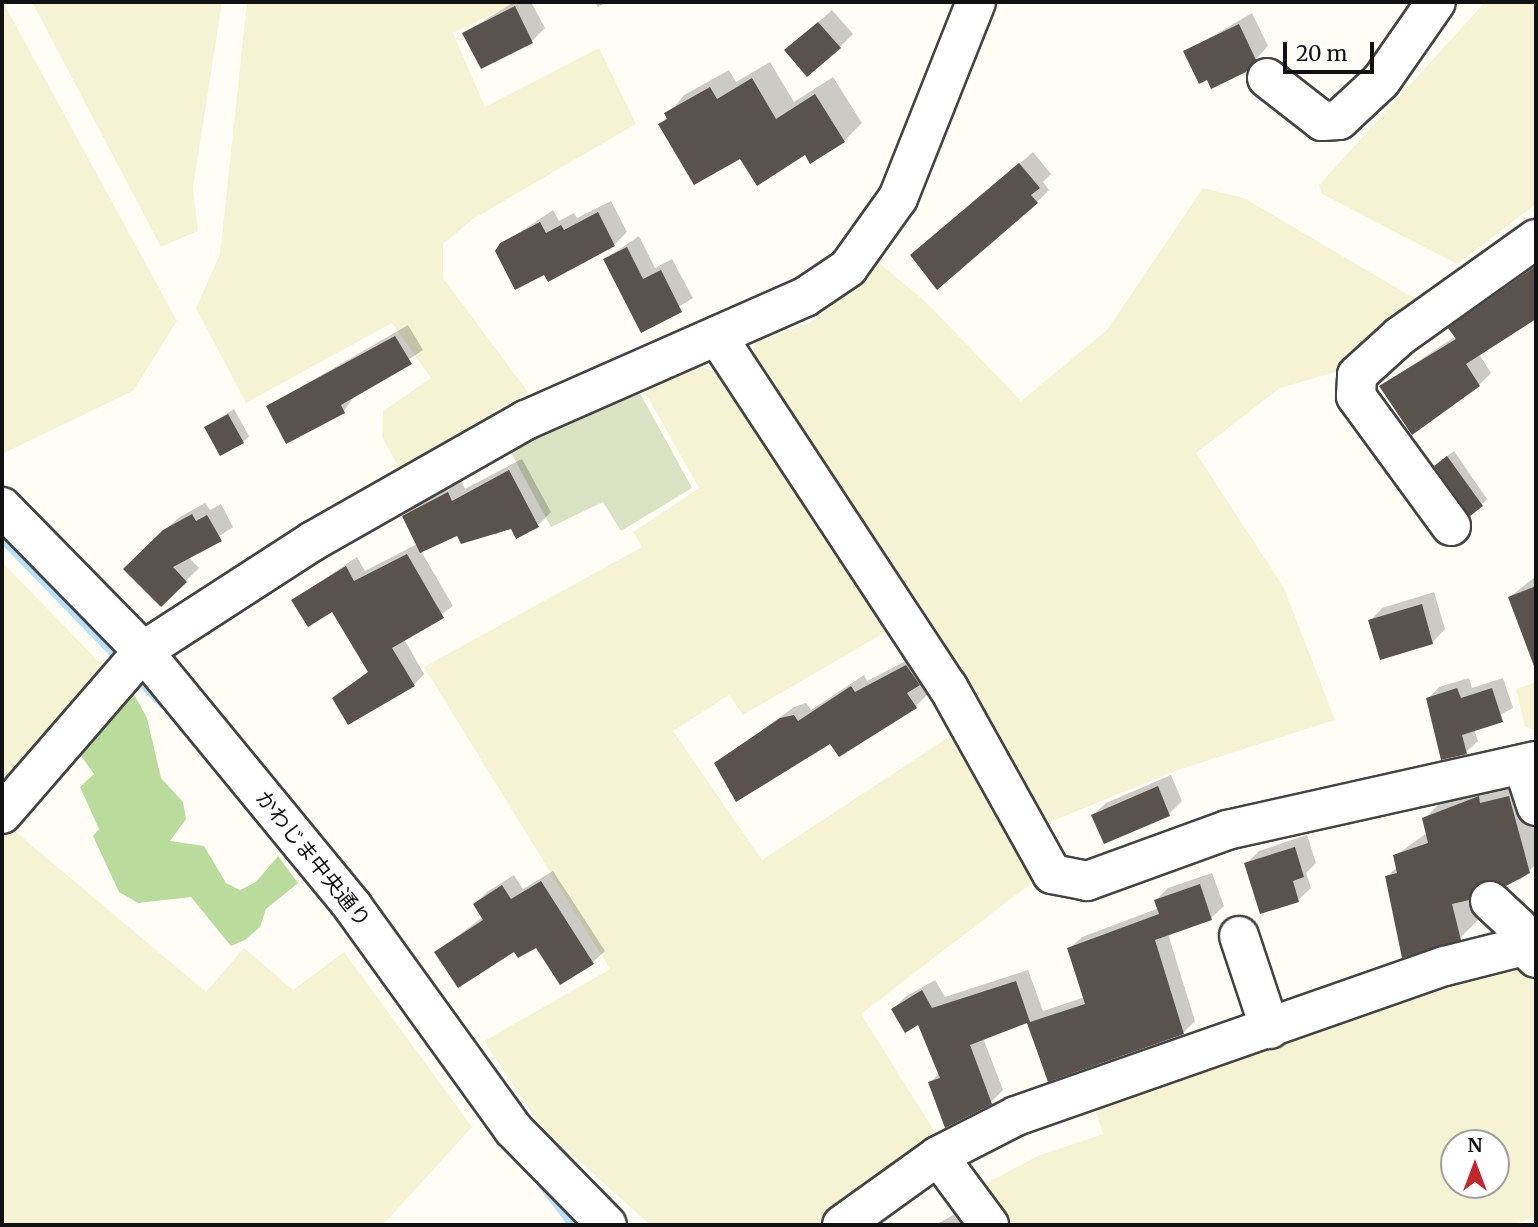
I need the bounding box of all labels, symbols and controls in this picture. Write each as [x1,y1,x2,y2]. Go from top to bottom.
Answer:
scale bar [1286,28,1377,72]
text: 20 m [1296,40,1347,67]
street label: かわじま中央通り [250,786,376,932]
north arrow [1440,1129,1510,1199]
text: N [1467,1133,1483,1157]

